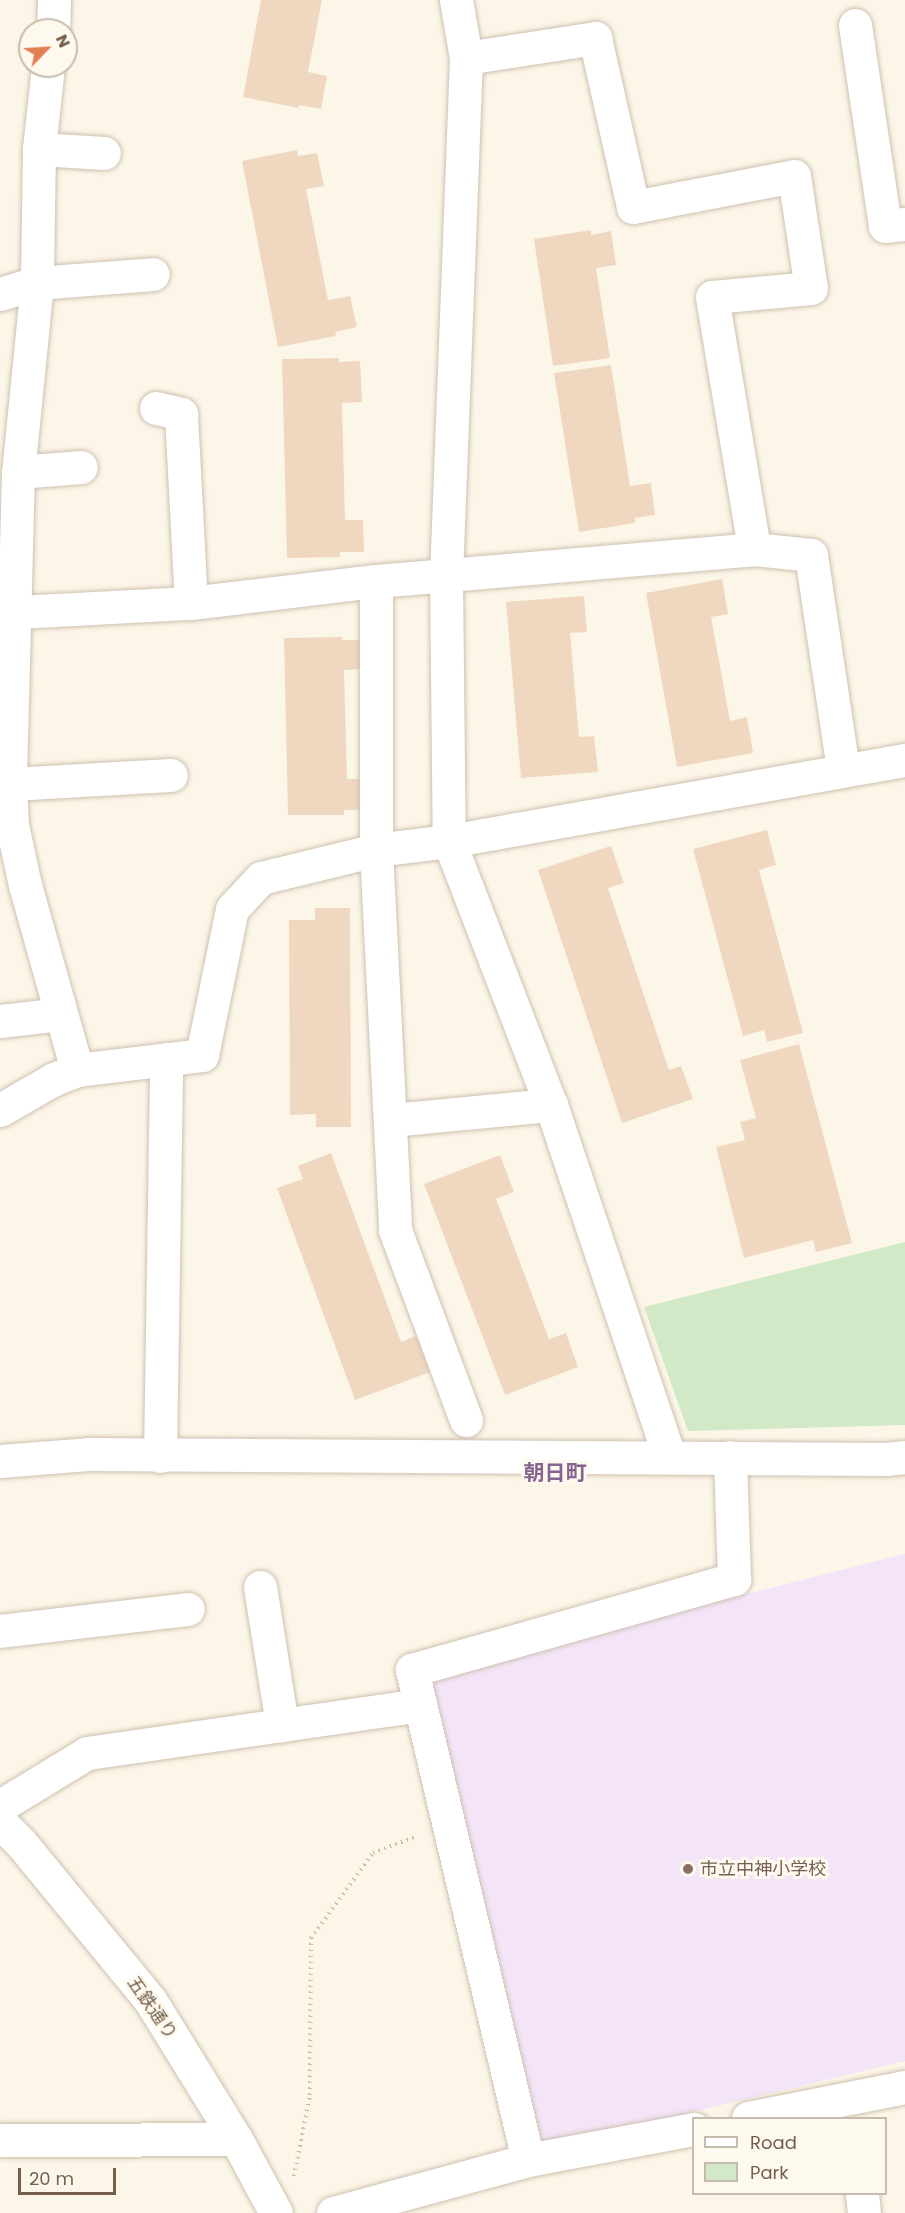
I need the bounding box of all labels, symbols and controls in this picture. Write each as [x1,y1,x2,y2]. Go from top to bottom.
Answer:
north arrow [18,18,78,78]
text: N [50,31,76,51]
district label: 朝日町 [524,1460,586,1486]
place label: 市立中神小学校 [700,1858,826,1880]
marker: 市立中神小学校 [681,1862,695,1876]
street label: 五鉄通り [123,1972,181,2044]
legend [692,2117,887,2195]
text: Road [750,2130,797,2155]
scale bar [21,2156,118,2194]
text: Park [750,2160,789,2185]
text: 20 m [29,2166,74,2191]

